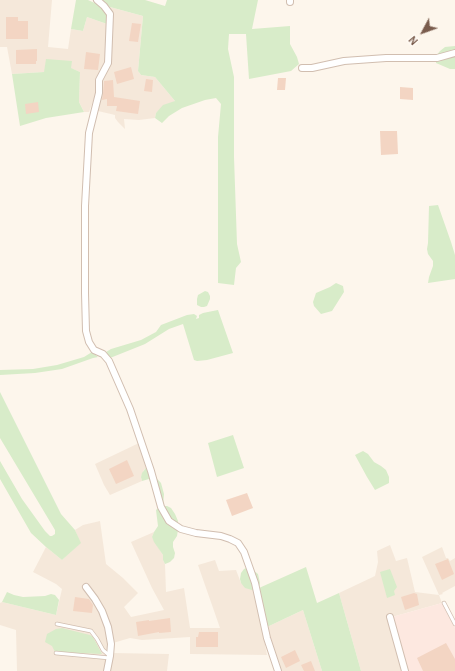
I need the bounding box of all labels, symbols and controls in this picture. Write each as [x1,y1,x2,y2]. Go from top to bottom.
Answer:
north arrow [403,12,443,52]
text: N [406,33,421,47]

